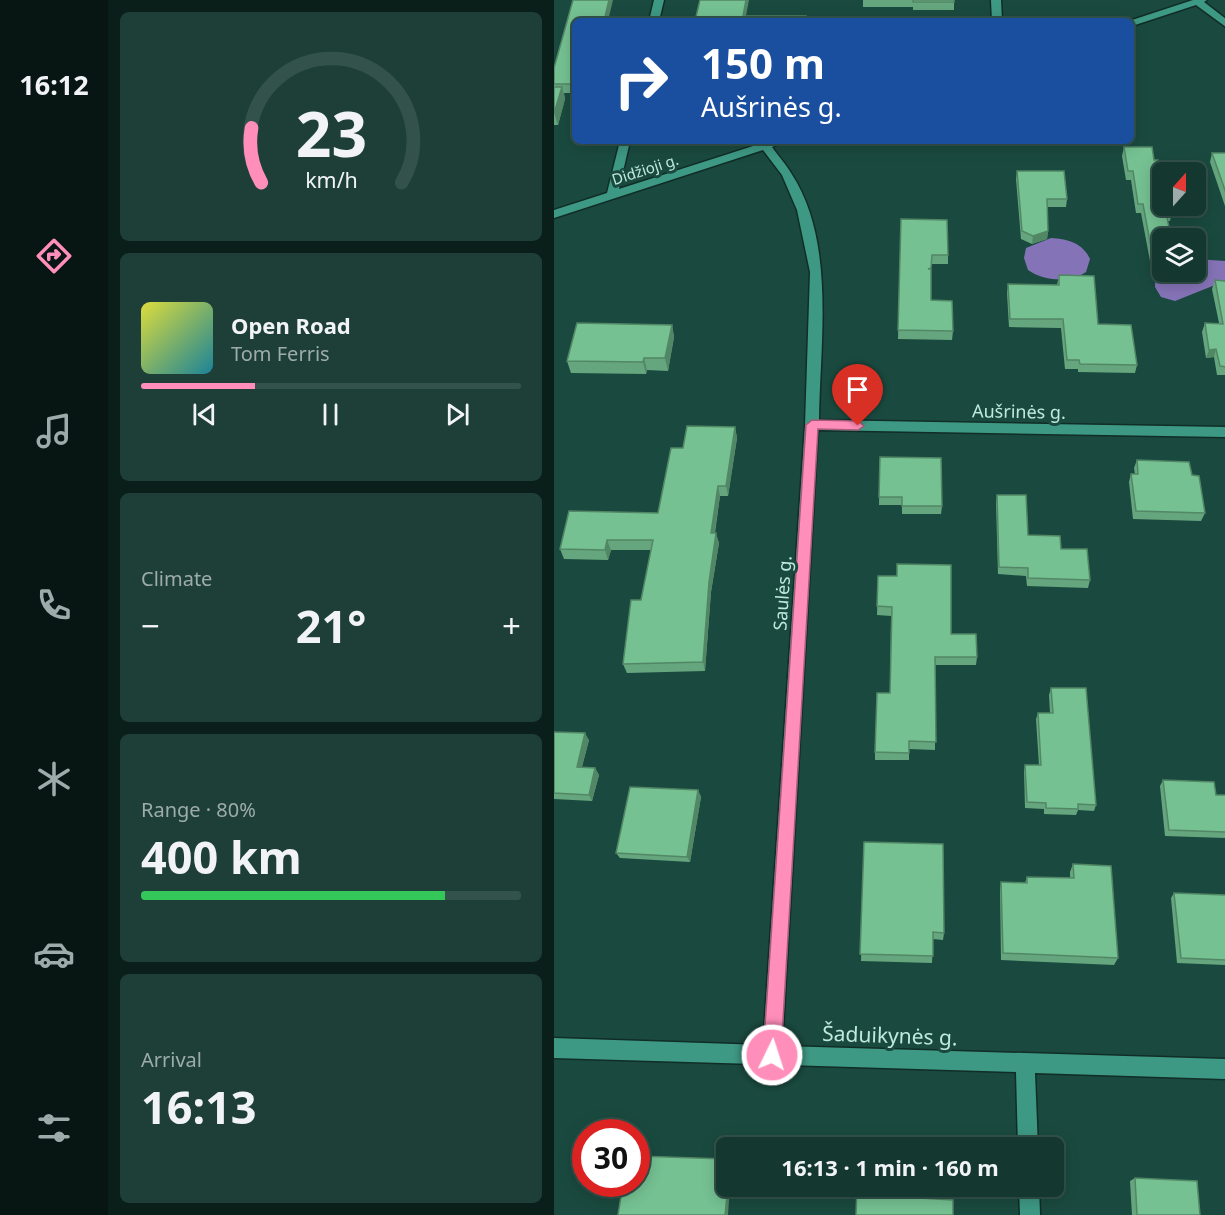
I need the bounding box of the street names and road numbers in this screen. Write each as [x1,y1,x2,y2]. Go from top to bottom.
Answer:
street label: Didžioji g. [609,149,681,189]
street label: Aušrinės g. [972,398,1066,424]
street label: Saulės g. [767,555,797,631]
street label: Šaduikynės g. [822,1019,958,1051]

